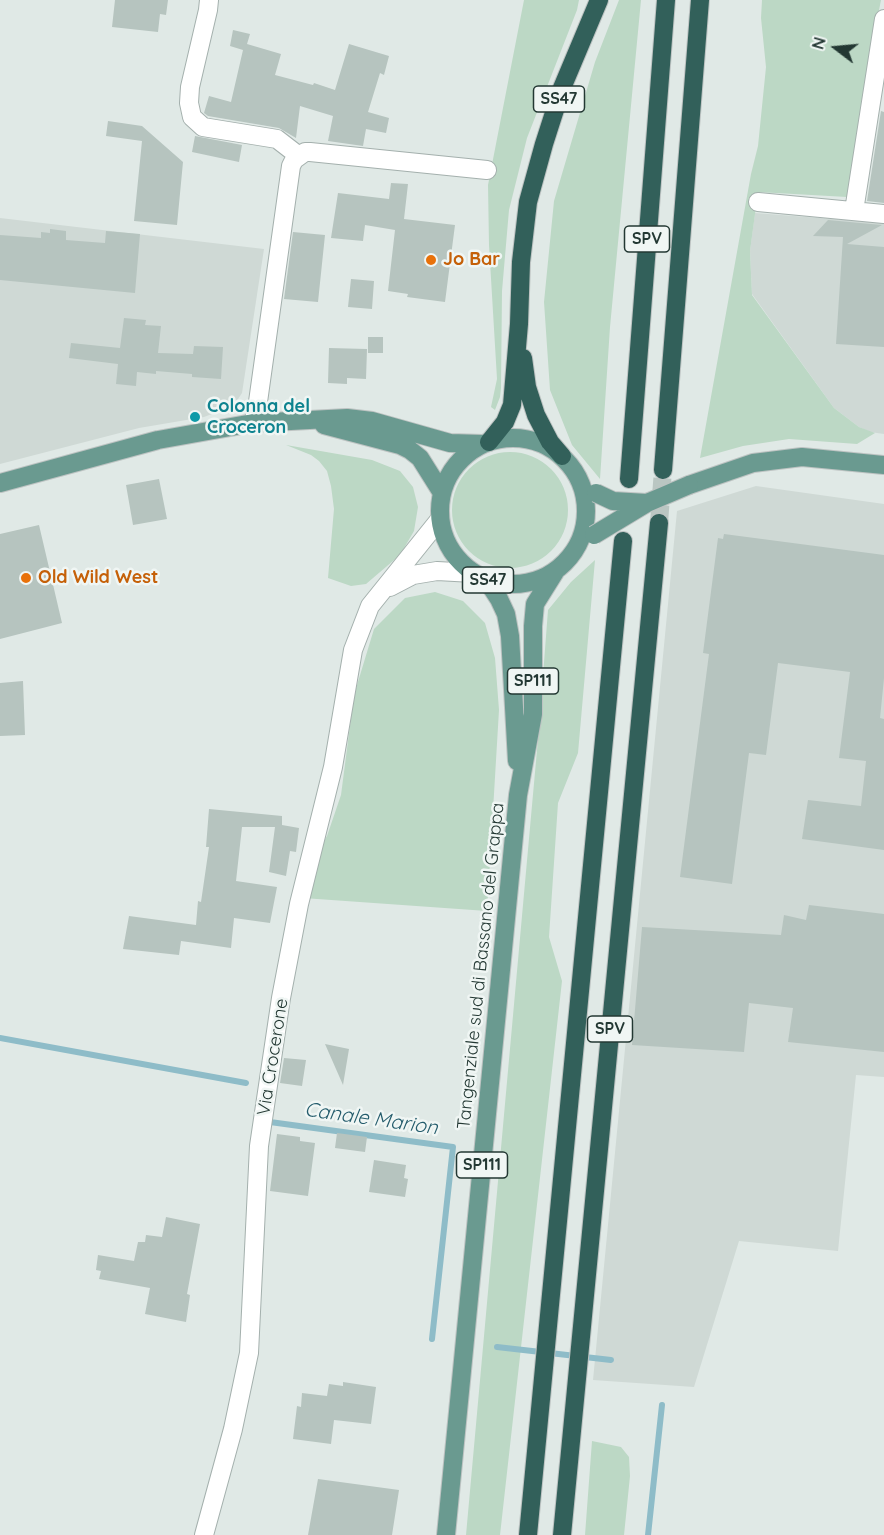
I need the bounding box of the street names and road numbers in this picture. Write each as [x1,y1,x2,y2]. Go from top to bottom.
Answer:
road number: SS47 [534,86,584,112]
road number: SPV [624,226,670,252]
road number: SS47 [462,567,514,593]
road number: SP111 [508,668,558,694]
street label: Tangenziale sud di Bassano del Grappa [453,802,509,1130]
street label: Via Crocerone [253,997,293,1117]
road number: SPV [588,1016,632,1042]
road number: SP111 [456,1152,508,1178]

